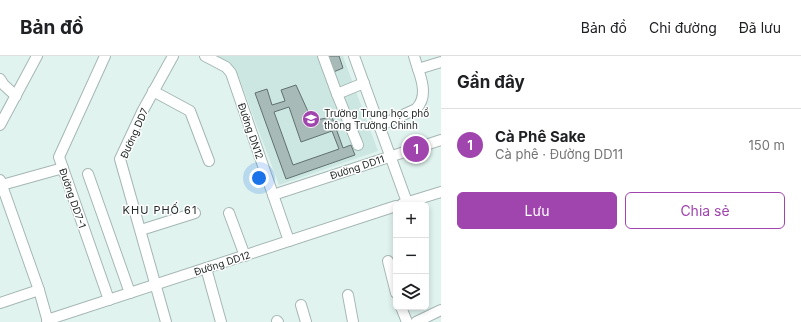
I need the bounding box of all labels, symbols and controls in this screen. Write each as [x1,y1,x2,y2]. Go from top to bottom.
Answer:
text: Bản đồ [20,16,84,39]
text: Bản đồ [581,19,627,36]
text: Chỉ đường [649,19,717,36]
text: Đã lưu [739,19,781,36]
text: Gần đây [457,72,525,92]
street label: Đường DN12 [236,101,266,161]
street label: Đường DD7 [118,106,151,160]
place label: Trường Trung học phổ thông Trường Chinh [324,107,429,131]
school or university icon: Trường Trung học phổ thông Trường Chinh [301,109,321,129]
text: Cà Phê Sake [495,127,586,146]
pin: 1 [403,134,429,164]
text: 1 [467,137,473,153]
text: 150 m [749,137,785,153]
text: Cà phê · Đường DD11 [495,146,623,162]
street label: Đường DD11 [328,153,386,181]
street label: Đường DD7-1 [57,166,89,230]
your location [249,168,269,188]
button: Lưu [457,192,617,229]
button: Chia sẻ [625,192,785,229]
district label: KHU PHỐ 61 [123,202,197,217]
map controls [393,202,429,310]
button: + [393,202,429,238]
button: − [393,238,429,274]
street label: Đường DD12 [192,248,252,278]
button: layers [393,274,429,310]

